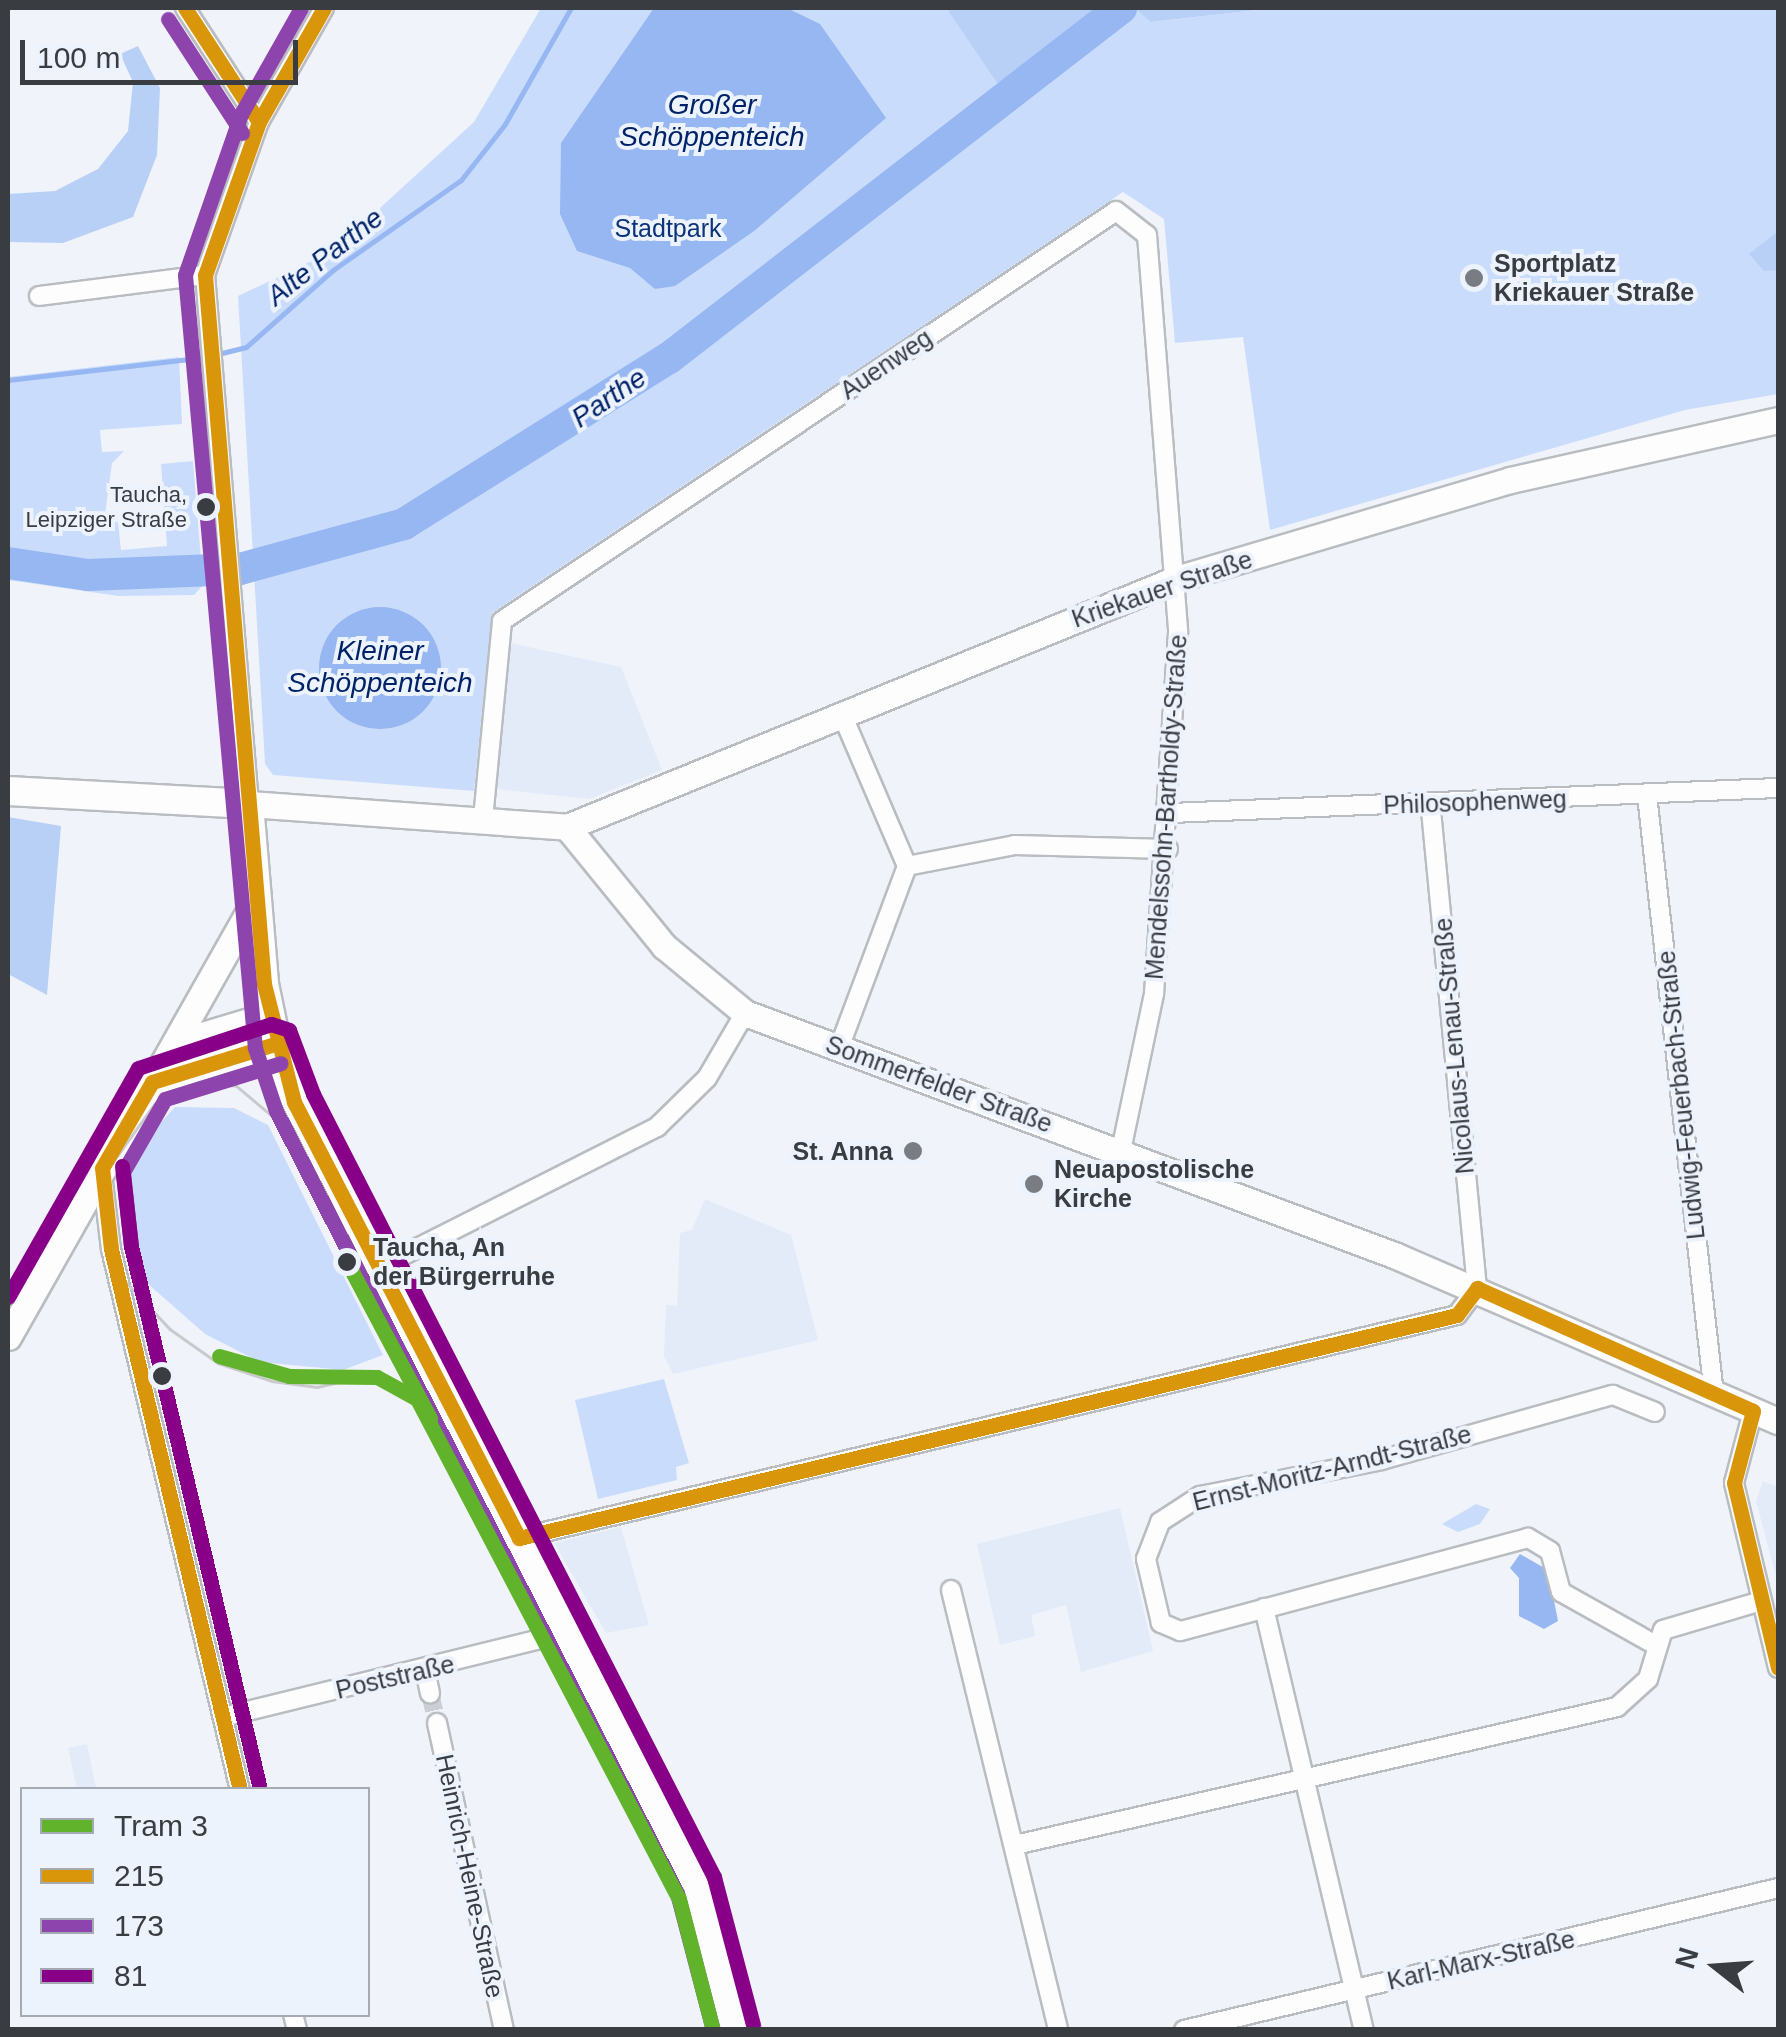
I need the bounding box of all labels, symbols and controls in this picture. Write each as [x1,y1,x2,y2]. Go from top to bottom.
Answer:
scale bar [25,20,302,82]
text: 100 m [37,41,120,74]
water label: Großer Schöppenteich [619,88,805,154]
water label: Alte Parthe [260,201,390,313]
park label: Stadtpark [614,213,722,243]
place label: Sportplatz Kriekauer Straße [1494,249,1694,308]
marker: Sportplatz Kriekauer Straße [1463,267,1485,289]
street label: Auenweg [834,322,938,406]
water label: Parthe [565,361,653,435]
place label: Taucha, Leipziger Straße [26,481,187,532]
marker: Taucha, Leipziger Straße [196,497,216,517]
street label: Kriekauer Straße [1068,544,1256,634]
street label: Mendelssohn-Bartholdy-Straße [1139,633,1193,981]
water label: Kleiner Schöppenteich [287,634,473,700]
street label: Philosophenweg [1383,784,1567,820]
street label: Nicolaus-Lenau-Straße [1428,917,1480,1175]
street label: Ludwig-Feuerbach-Straße [1651,949,1711,1241]
street label: Sommerfelder Straße [822,1029,1056,1139]
place label: St. Anna [792,1136,893,1166]
marker: St. Anna [902,1140,924,1162]
place label: Neuapostolische Kirche [1054,1155,1254,1214]
marker: Neuapostolische Kirche [1023,1173,1045,1195]
place label: Taucha, An der Bürgerruhe [373,1233,555,1292]
marker: Taucha, An der Bürgerruhe [330,1245,364,1279]
unlabelled marker [152,1366,172,1386]
street label: Ernst-Moritz-Arndt-Straße [1190,1419,1474,1517]
street label: Poststraße [333,1649,457,1705]
street label: Heinrich-Heine-Straße [429,1751,511,2001]
legend [20,1787,370,2017]
text: Tram 3 [114,1809,208,1842]
text: 215 [114,1859,164,1892]
text: 173 [114,1909,164,1942]
north arrow [1666,1917,1766,2017]
street label: Karl-Marx-Straße [1384,1924,1578,1996]
text: N [1669,1944,1705,1972]
text: 81 [114,1959,147,1992]

